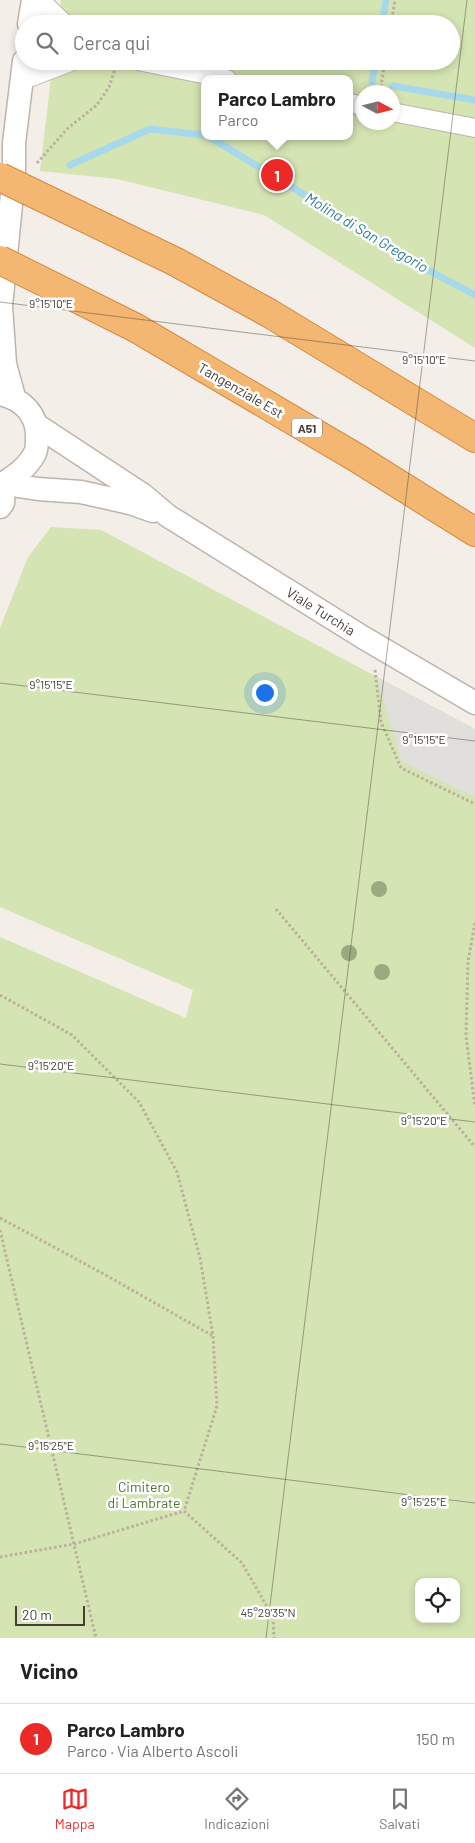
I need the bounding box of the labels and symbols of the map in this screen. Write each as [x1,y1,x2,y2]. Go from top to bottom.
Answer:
north arrow [355,85,400,130]
pin: 1 [261,156,293,194]
water label: Molina di San Gregorio [302,188,432,276]
text: 9°15'10"E [29,296,73,310]
text: 9°15'10"E [402,352,446,366]
street label: Tangenziale Est [195,359,287,421]
road number: A51 [292,418,322,438]
street label: Viale Turchia [283,583,359,639]
text: 9°15'15"E [29,677,73,691]
your location [252,680,278,706]
text: 9°15'15"E [402,732,446,746]
text: 9°15'20"E [28,1058,74,1072]
text: 9°15'20"E [401,1113,447,1127]
text: 9°15'25"E [28,1438,74,1452]
park label: Cimitero di Lambrate [108,1478,180,1511]
text: 9°15'25"E [401,1494,447,1508]
scale bar [15,1603,85,1626]
text: 45°29'35"N [240,1605,296,1619]

